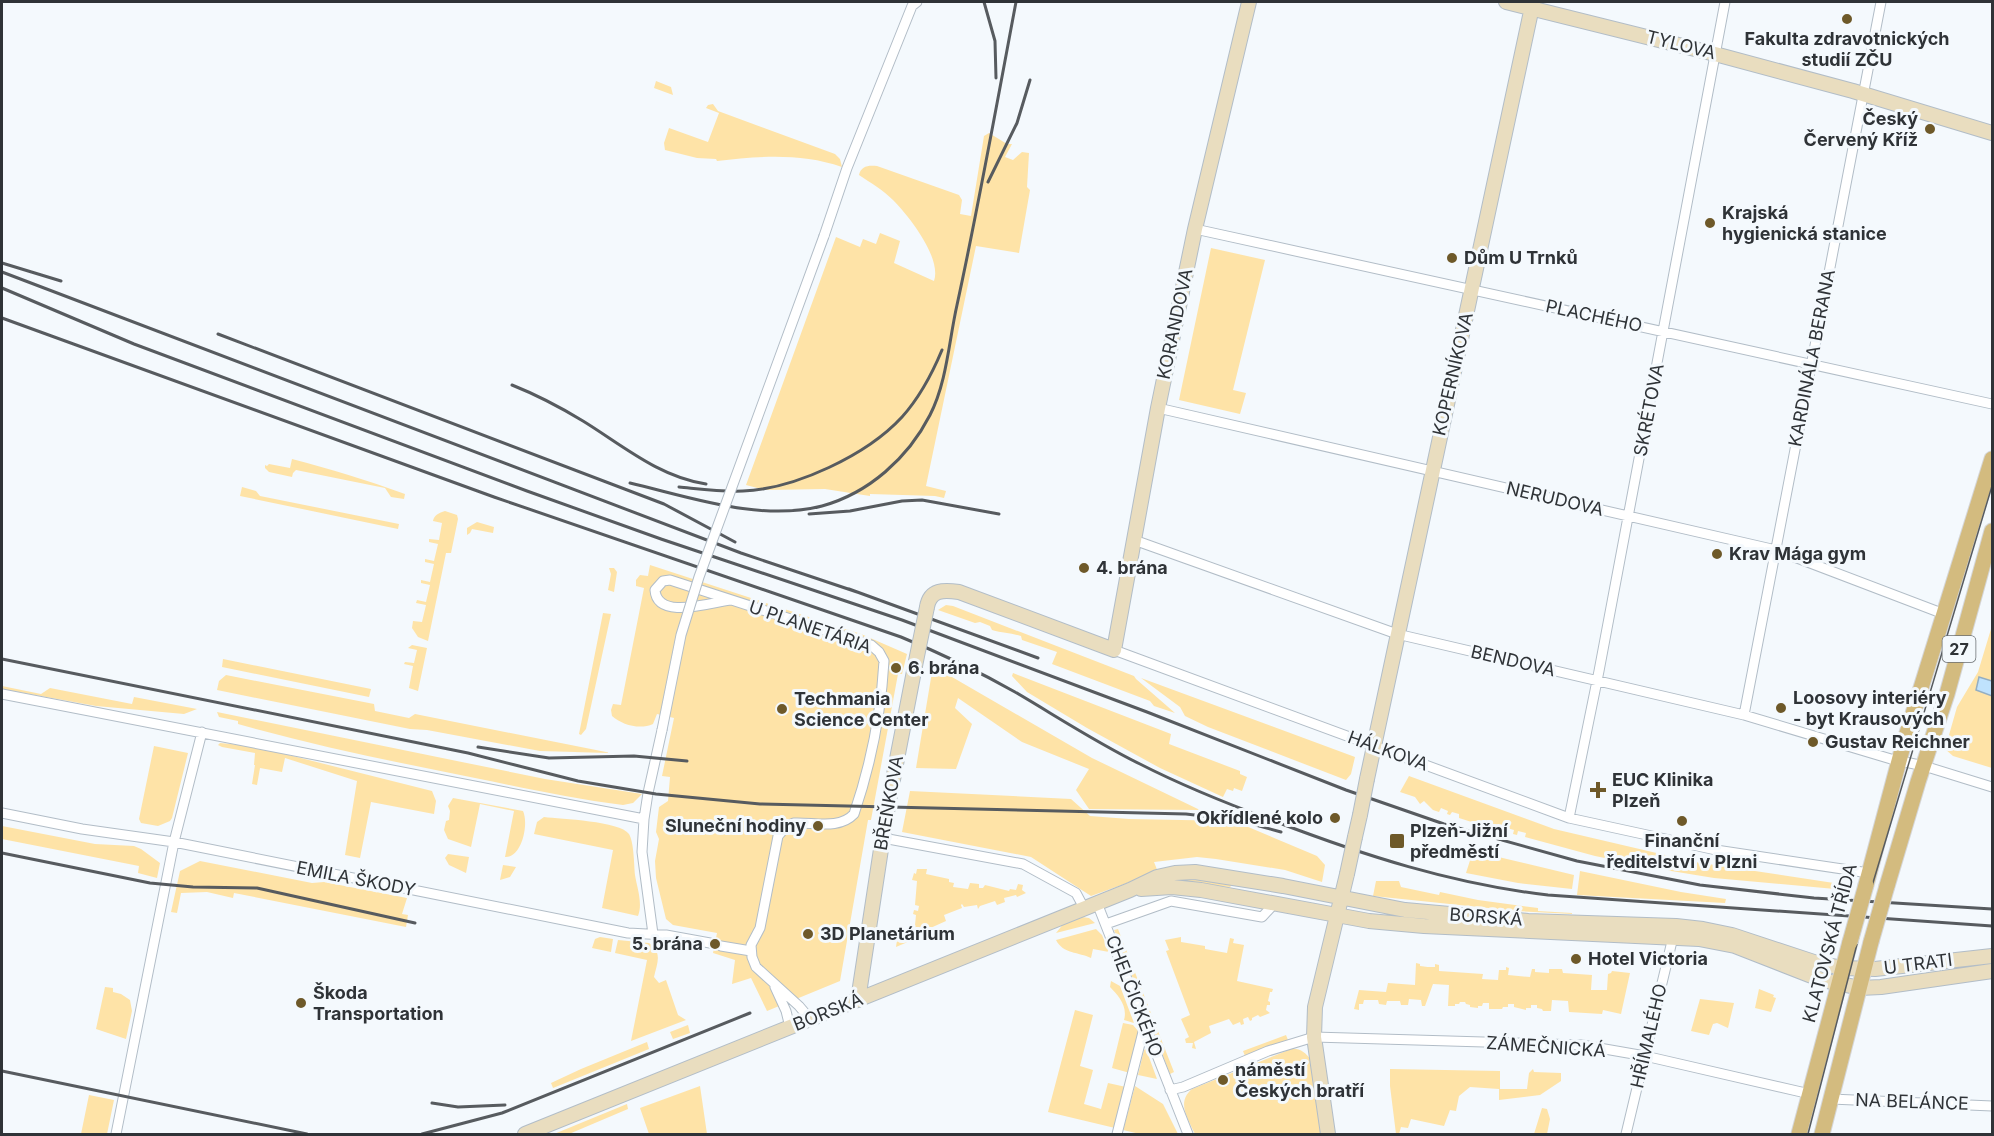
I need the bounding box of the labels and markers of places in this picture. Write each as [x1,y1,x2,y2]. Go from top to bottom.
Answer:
marker: Fakulta zdravotnických studií ZČU [1840,12,1854,26]
place label: Fakulta zdravotnických studií ZČU [1744,28,1950,70]
place label: Český Červený Kříž [1804,108,1918,150]
marker: Český Červený Kříž [1923,122,1937,136]
place label: Krajská hygienická stanice [1722,202,1887,244]
marker: Krajská hygienická stanice [1703,216,1717,230]
place label: Dům U Trnků [1464,247,1578,268]
marker: Dům U Trnků [1445,251,1459,265]
place label: Krav Mága gym [1729,543,1866,564]
marker: Krav Mága gym [1710,547,1724,561]
place label: 4. brána [1096,557,1168,578]
marker: 4. brána [1077,561,1091,575]
place label: 6. brána [908,657,979,678]
marker: 6. brána [889,661,903,675]
place label: Loosovy interiéry - byt Krausových [1793,687,1947,729]
place label: Techmania Science Center [794,688,928,730]
marker: Loosovy interiéry - byt Krausových [1774,701,1788,715]
marker: Techmania Science Center [775,702,789,716]
place label: Gustav Reichner [1825,731,1970,752]
marker: Gustav Reichner [1806,735,1820,749]
place label: EUC Klinika Plzeň [1612,769,1713,811]
marker: EUC Klinika Plzeň [1589,781,1607,799]
place label: Okřídlené kolo [1196,807,1323,828]
marker: Okřídlené kolo [1328,811,1342,825]
marker: Finanční ředitelství v Plzni [1675,814,1689,828]
place label: Sluneční hodiny [665,815,806,836]
marker: Sluneční hodiny [811,819,825,833]
place label: Plzeň-Jižní předměstí [1410,820,1509,862]
place label: Finanční ředitelství v Plzni [1607,830,1757,872]
marker: Plzeň-Jižní předměstí [1388,832,1406,850]
place label: 3D Planetárium [820,923,955,944]
marker: 3D Planetárium [801,927,815,941]
place label: 5. brána [632,933,703,954]
marker: 5. brána [708,937,722,951]
place label: Hotel Victoria [1588,948,1708,969]
marker: Hotel Victoria [1569,952,1583,966]
place label: Škoda Transportation [313,982,444,1024]
marker: Škoda Transportation [294,996,308,1010]
place label: náměstí Českých bratří [1235,1059,1365,1101]
marker: náměstí Českých bratří [1216,1073,1230,1087]

